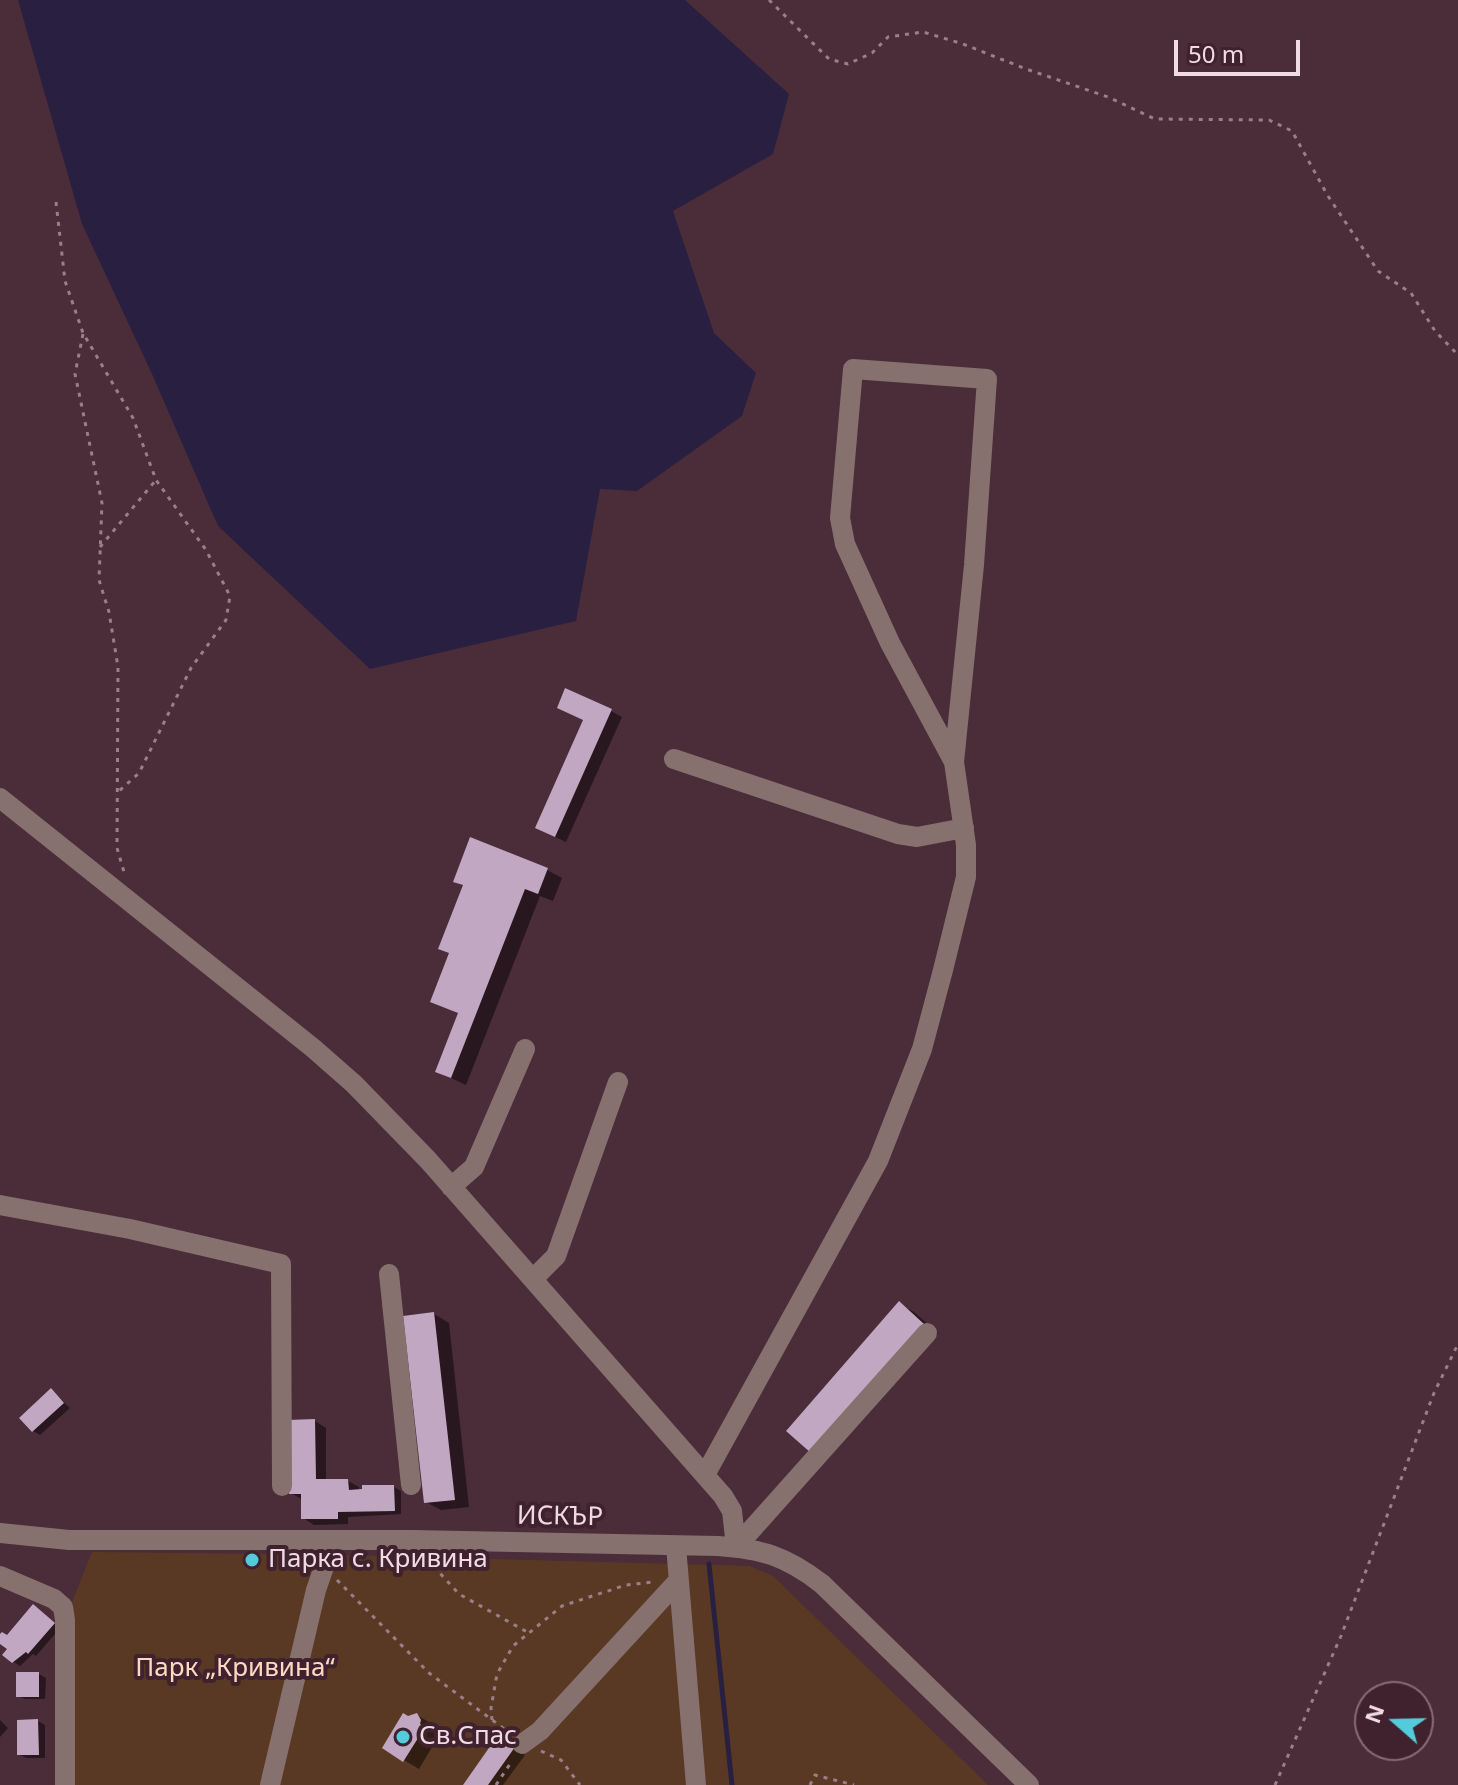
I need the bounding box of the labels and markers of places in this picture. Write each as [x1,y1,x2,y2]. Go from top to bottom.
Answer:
place label: Парка с. Кривина [268,1544,488,1576]
marker: Парка с. Кривина [243,1551,261,1569]
place label: Св.Спас [419,1721,517,1753]
marker: Св.Спас [394,1728,412,1746]

